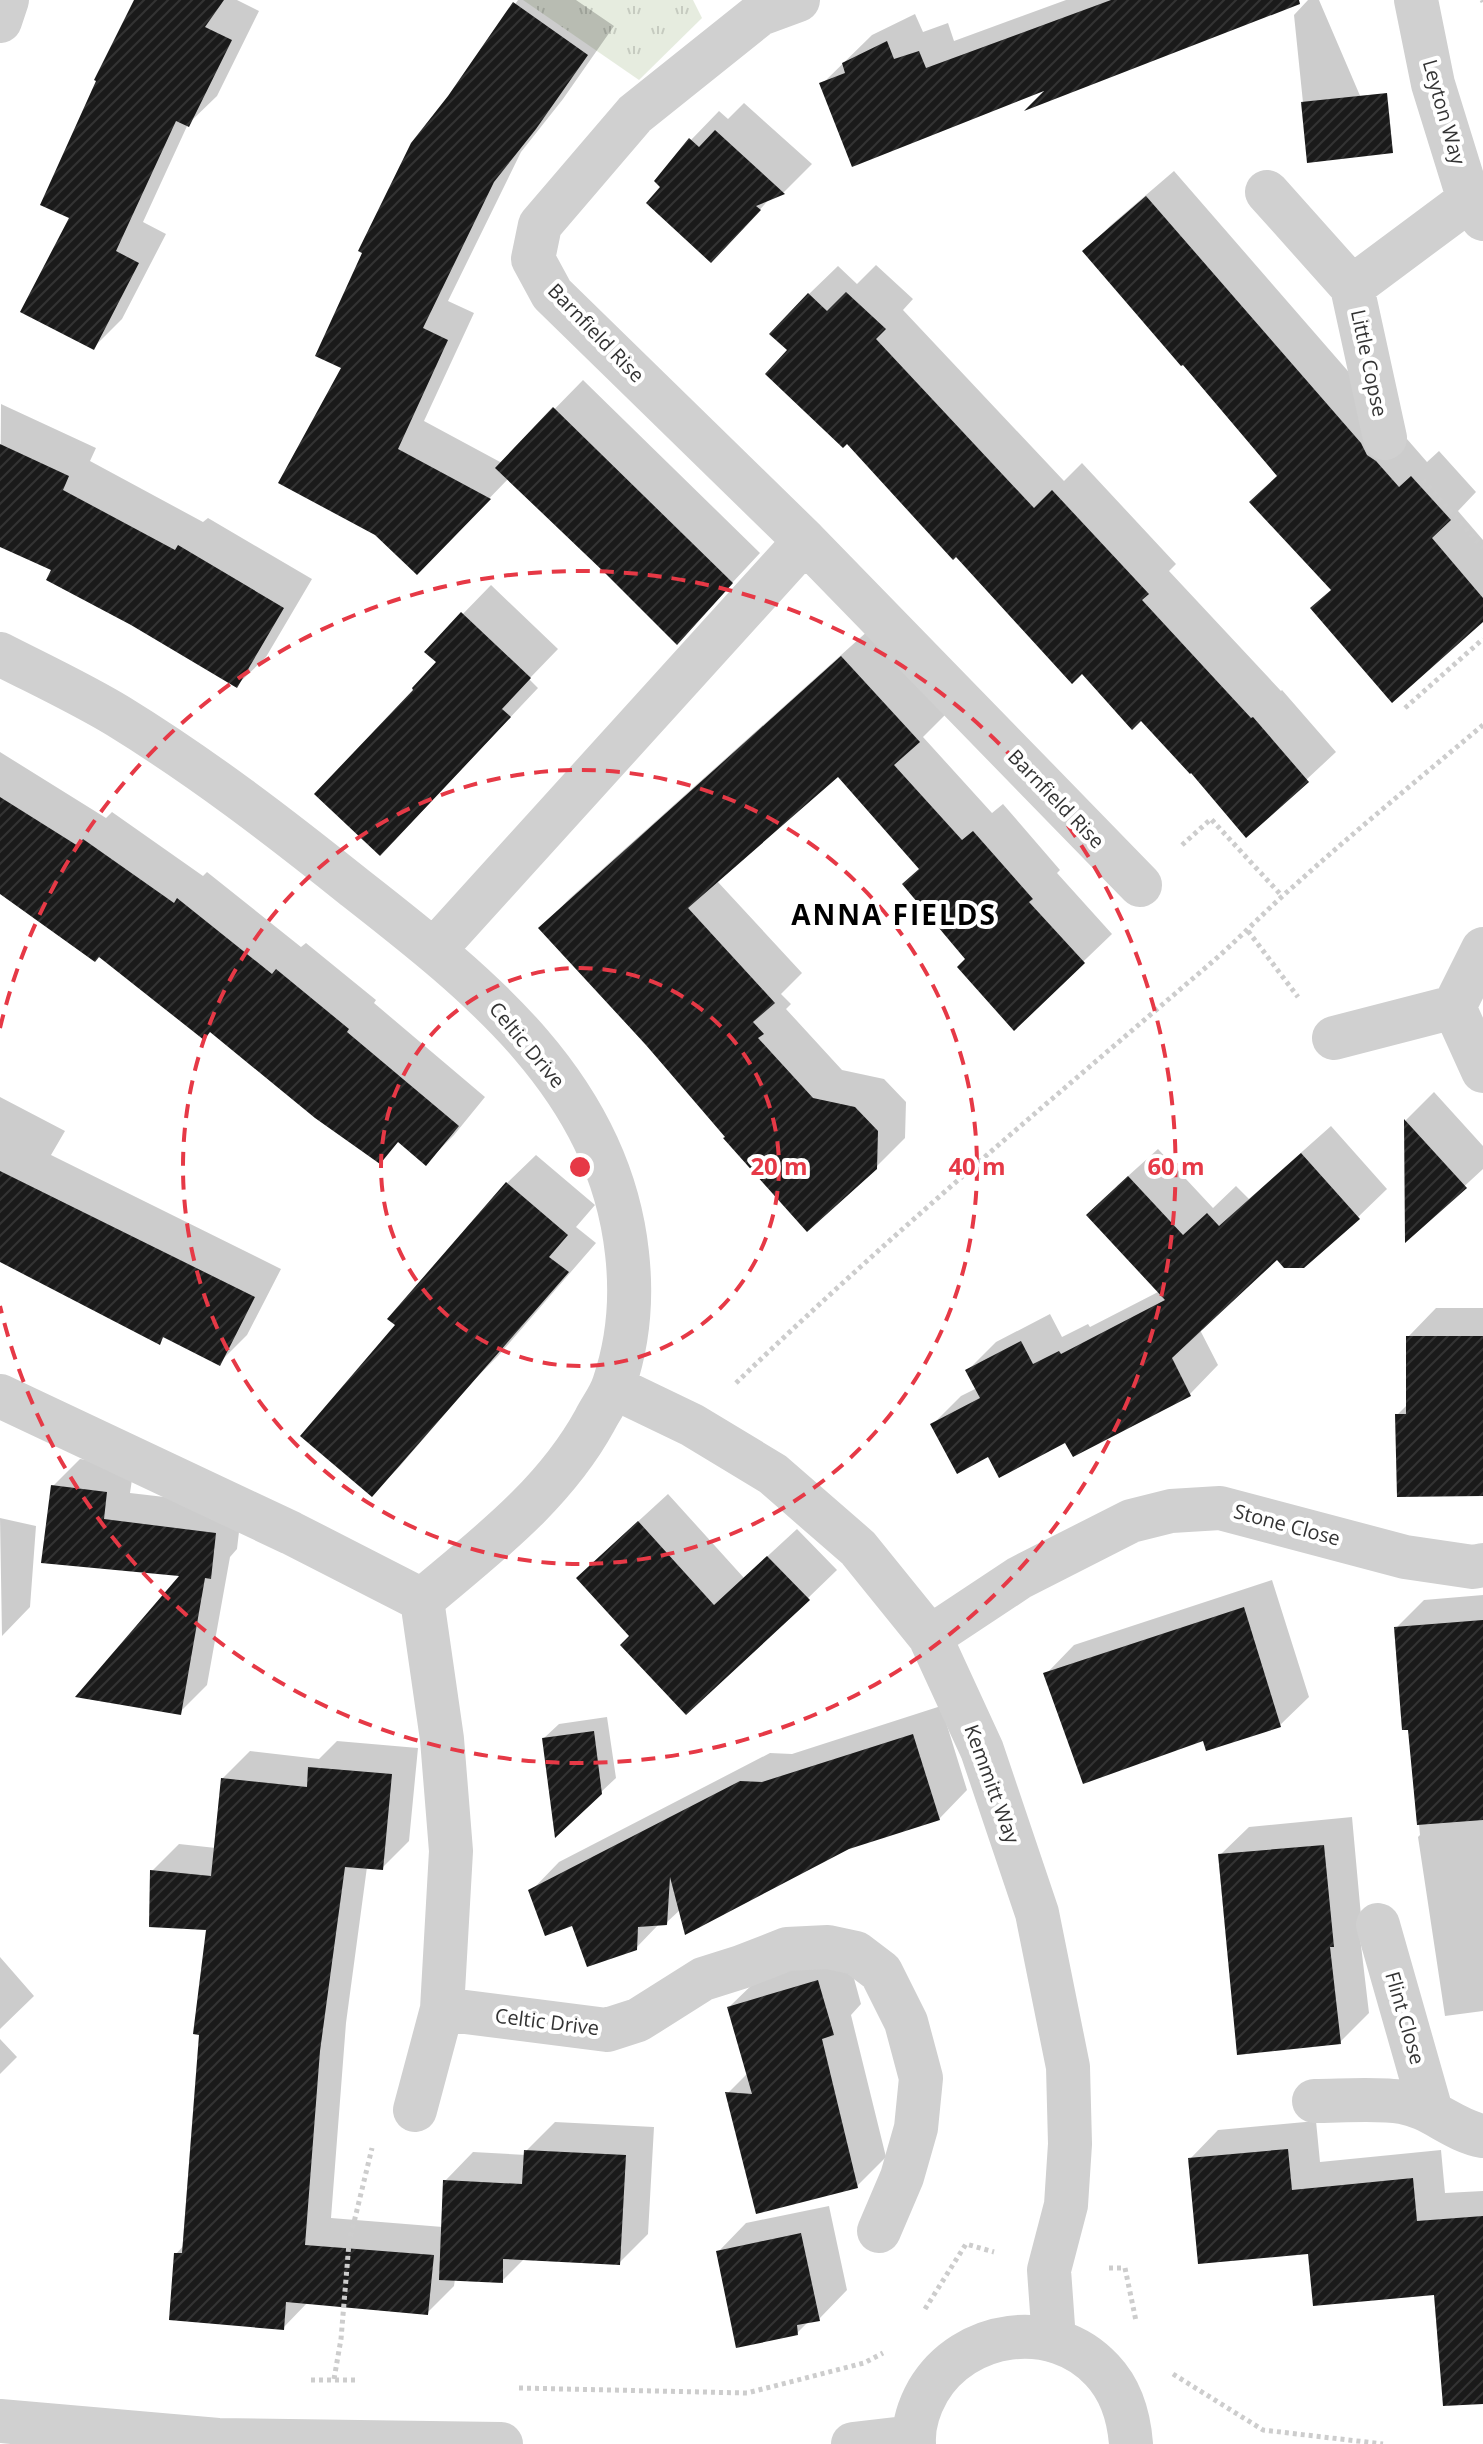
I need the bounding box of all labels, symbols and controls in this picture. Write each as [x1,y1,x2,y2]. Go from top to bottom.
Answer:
street label: Leyton Way [1417,56,1473,168]
street label: Barnfield Rise [542,277,651,388]
street label: Little Copse [1345,307,1394,419]
street label: Barnfield Rise [1002,743,1111,854]
district label: ANNA FIELDS [791,895,997,933]
street label: Celtic Drive [483,996,571,1093]
text: 20 m [750,1149,808,1182]
text: 40 m [948,1149,1006,1182]
text: 60 m [1147,1149,1205,1182]
centre of rings [566,1153,594,1181]
street label: Stone Close [1231,1497,1343,1552]
street label: Kemmitt Way [958,1721,1027,1848]
street label: Flint Close [1379,1968,1432,2067]
street label: Celtic Drive [493,2002,601,2041]

